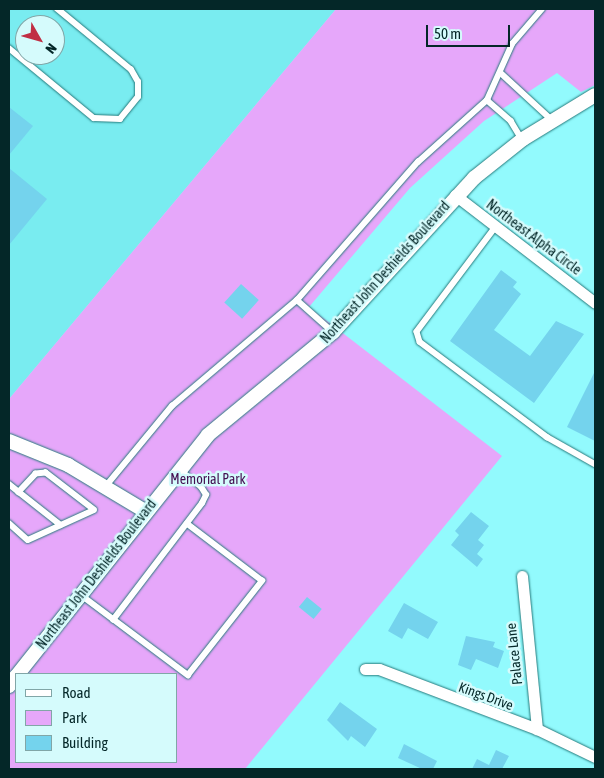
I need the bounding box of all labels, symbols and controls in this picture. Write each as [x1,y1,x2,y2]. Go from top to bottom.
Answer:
north arrow [15,15,65,65]
scale bar [429,15,513,47]
text: 50 m [434,25,461,42]
text: N [42,40,60,57]
street label: Northeast Alpha Circle [483,196,585,278]
street label: Northeast John Deshields Boulevard [317,198,453,346]
park label: Memorial Park [170,471,246,487]
street label: Northeast John Deshields Boulevard [32,496,160,652]
street label: Palace Lane [502,622,526,686]
legend [15,673,178,763]
street label: Kings Drive [456,678,516,714]
text: Road [62,684,91,701]
text: Park [62,709,87,726]
text: Building [62,734,108,751]

